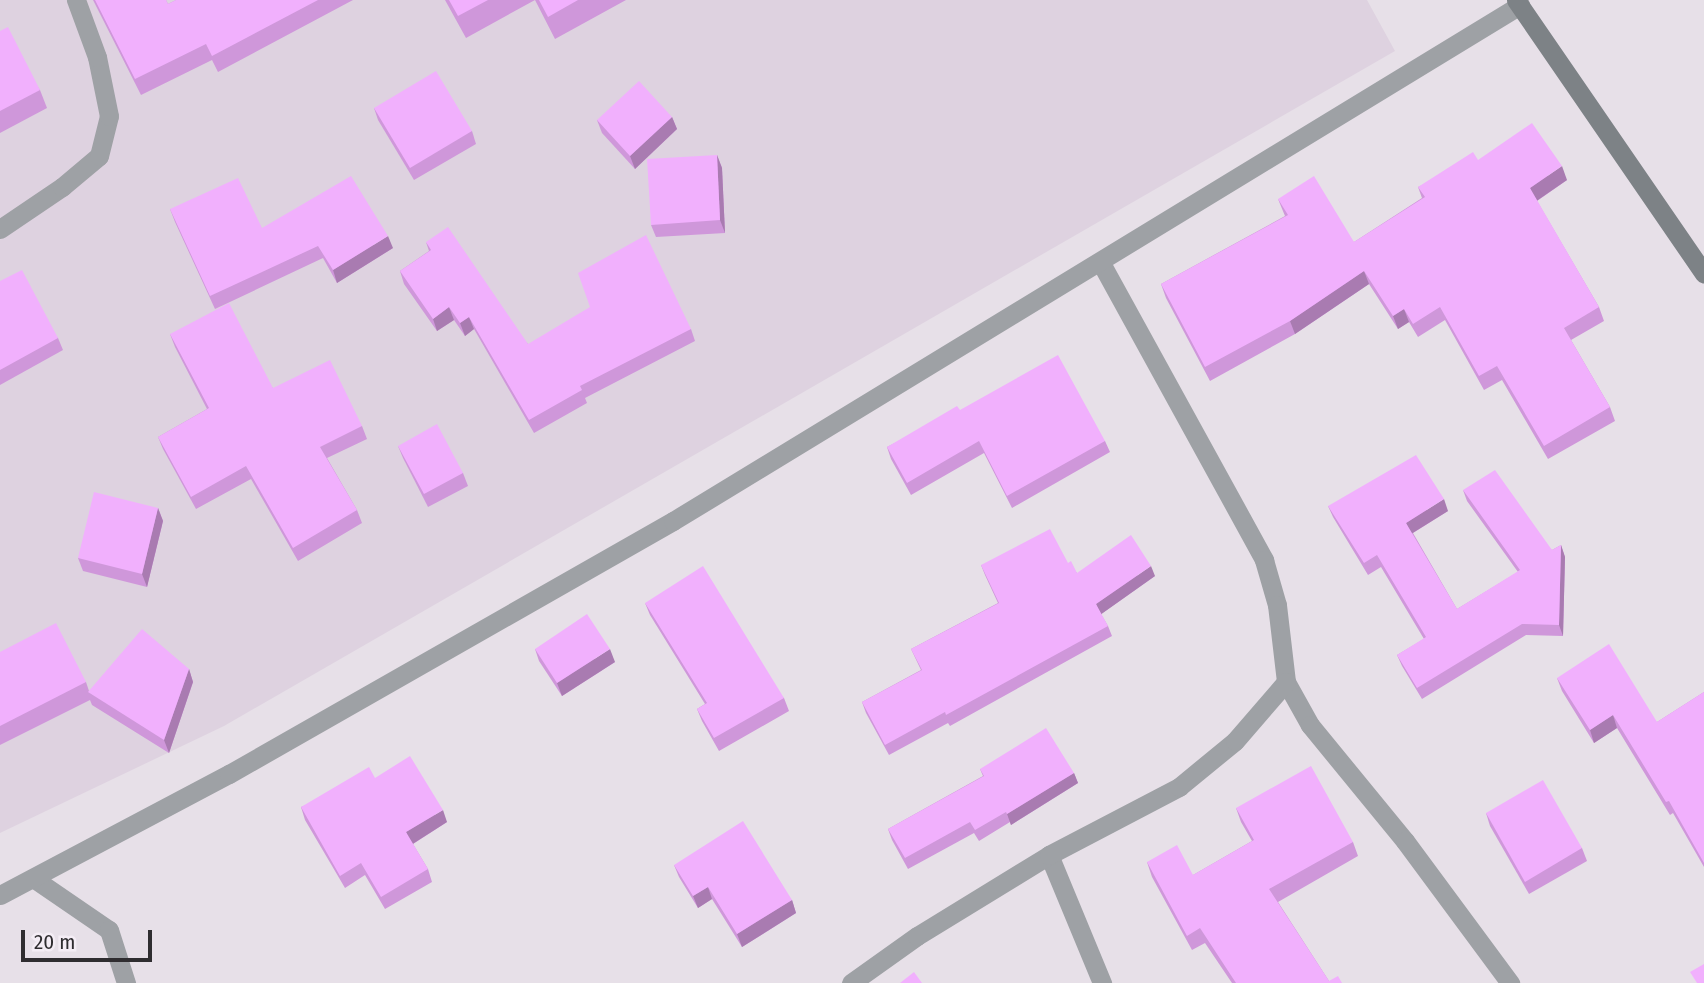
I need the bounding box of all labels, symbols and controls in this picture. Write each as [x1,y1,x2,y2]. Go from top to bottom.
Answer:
scale bar [24,916,156,960]
text: 20 m [34,929,75,955]

